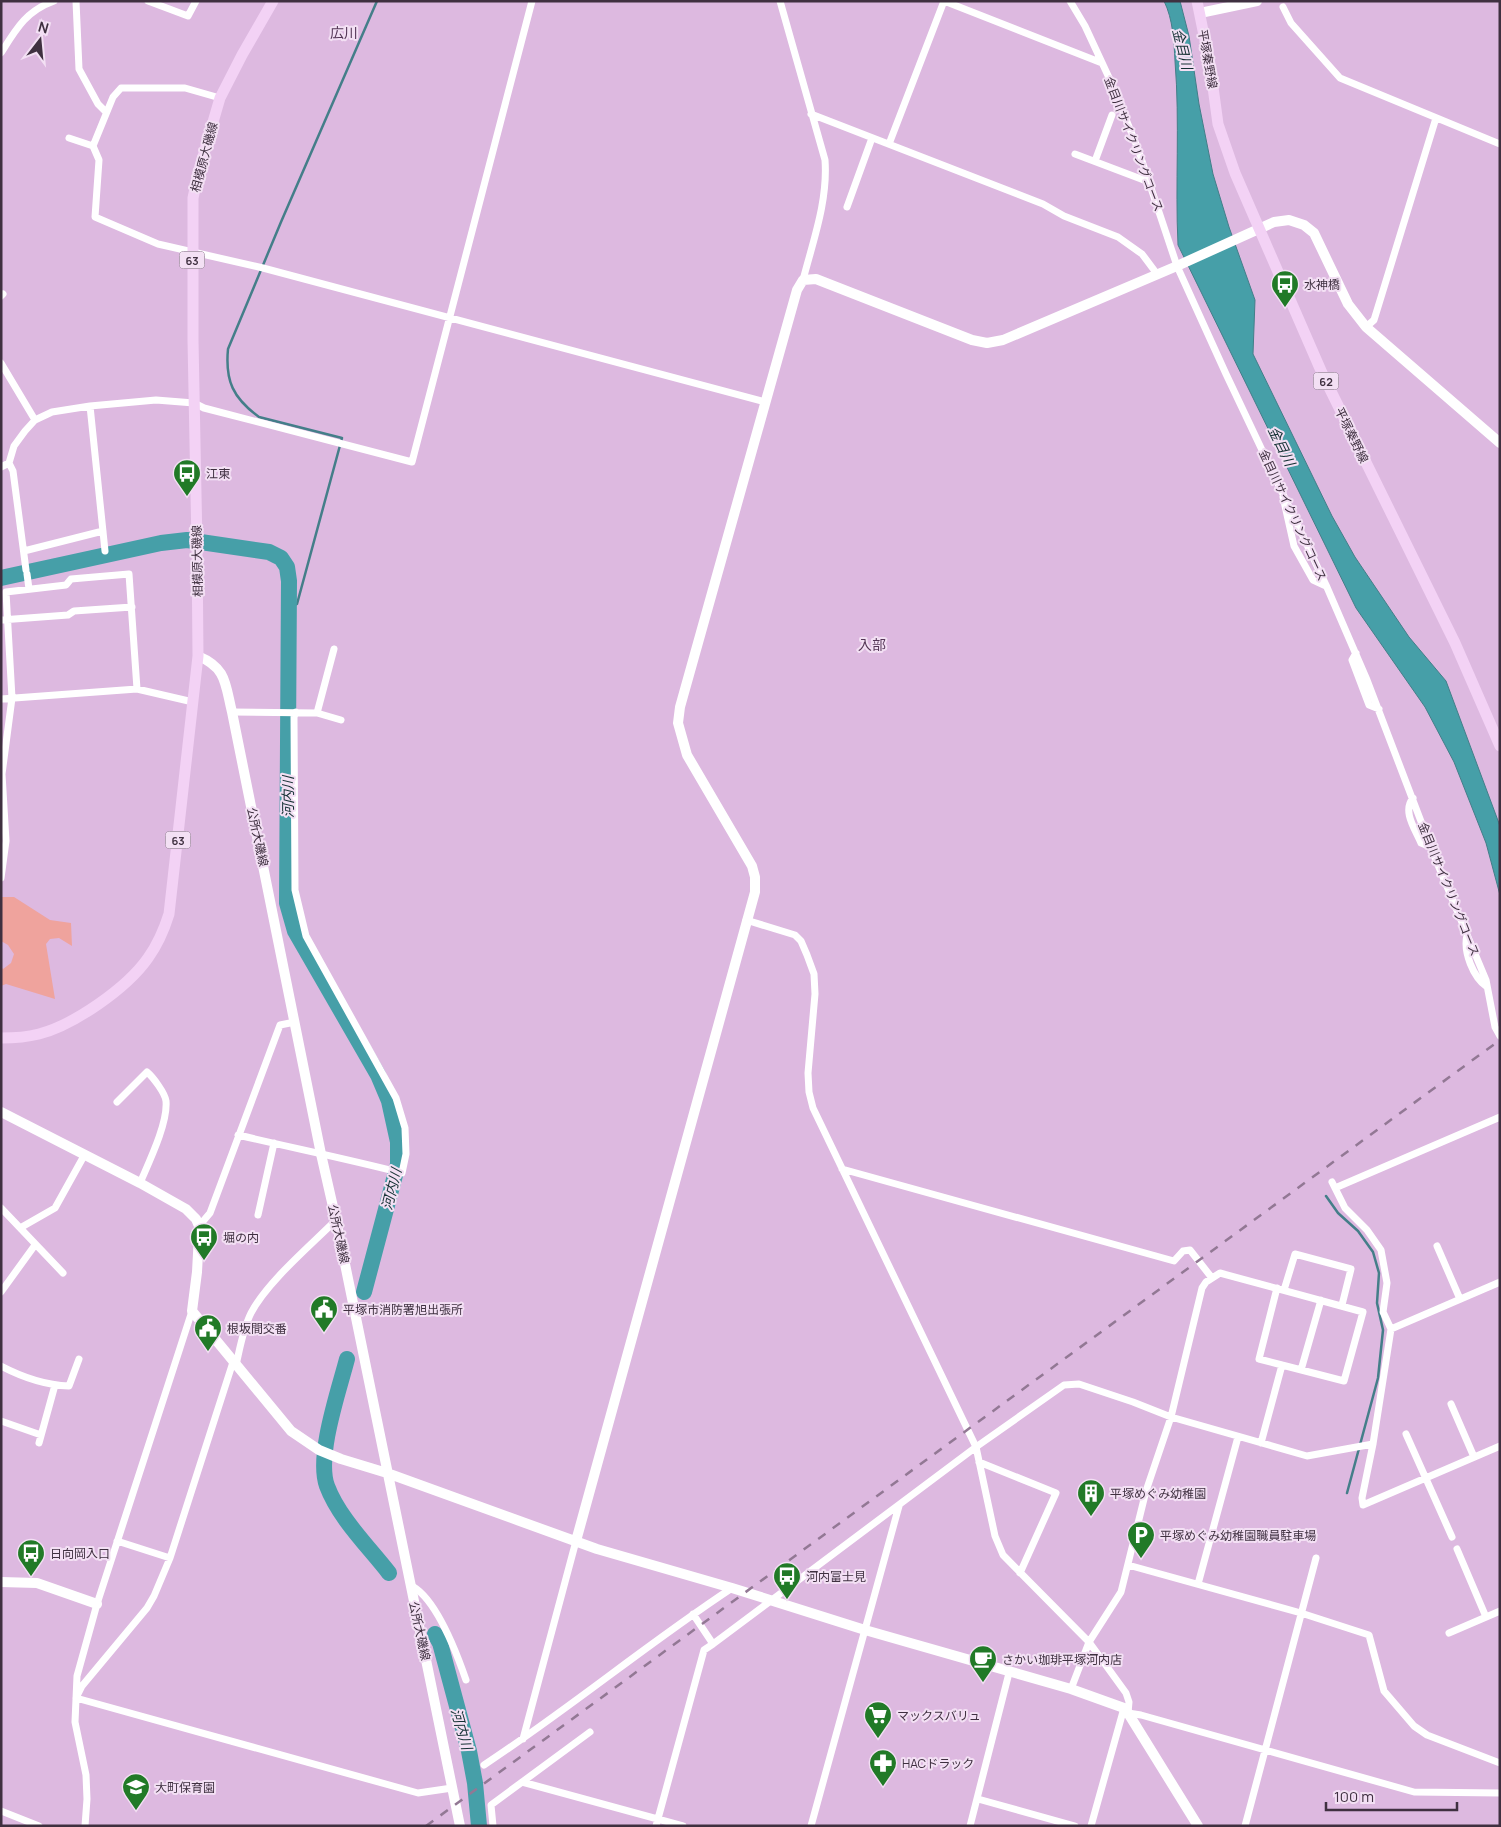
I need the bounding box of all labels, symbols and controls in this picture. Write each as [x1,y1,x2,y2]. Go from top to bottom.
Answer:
north arrow [15,15,65,65]
text: N [36,17,51,38]
district label: 広川 [330,23,358,42]
water label: 金目川 [1169,26,1198,74]
street label: 平塚秦野線 [1194,28,1222,90]
street label: 金目川サイクリングコース [1100,74,1168,214]
street label: 相模原大磯線 [186,120,222,194]
road number: 63 [180,252,204,268]
bus stop icon: 水神橋 [1270,269,1300,308]
place label: 水神橋 [1304,276,1340,293]
road number: 62 [1314,372,1338,390]
street label: 平塚秦野線 [1331,404,1373,466]
water label: 金目川 [1264,423,1301,471]
street label: 金目川サイクリングコース [1255,447,1331,583]
bus stop icon: 江東 [172,458,202,497]
place label: 江東 [206,465,230,482]
street label: 相模原大磯線 [188,525,206,597]
district label: 入部 [858,635,886,654]
water label: 河内川 [278,774,297,818]
street label: 公所大磯線 [243,806,273,868]
street label: 金目川サイクリングコース [1414,819,1484,959]
road number: 63 [166,832,190,848]
water label: 河内川 [377,1164,406,1212]
street label: 公所大磯線 [324,1203,354,1265]
bus stop icon: 堀の内 [189,1222,219,1261]
place label: 堀の内 [223,1229,259,1246]
public building icon: 平塚市消防署旭出張所 [309,1294,339,1333]
place label: 平塚市消防署旭出張所 [343,1301,463,1318]
public building icon: 根坂間交番 [193,1313,223,1352]
place label: 根坂間交番 [227,1320,287,1337]
building icon: 平塚めぐみ幼稚園 [1076,1478,1106,1517]
place label: 平塚めぐみ幼稚園 [1110,1485,1206,1502]
parking icon: 平塚めぐみ幼稚園職員駐車場 [1126,1520,1156,1559]
place label: 平塚めぐみ幼稚園職員駐車場 [1160,1527,1316,1544]
bus stop icon: 日向岡入口 [16,1538,46,1577]
place label: 日向岡入口 [50,1545,110,1562]
bus stop icon: 河内富士見 [772,1561,802,1600]
place label: 河内富士見 [806,1568,866,1585]
street label: 公所大磯線 [405,1600,435,1662]
cafe icon: さかい珈琲平塚河内店 [968,1644,998,1683]
place label: さかい珈琲平塚河内店 [1002,1651,1122,1668]
supermarket icon: マックスバリュ [863,1700,893,1739]
water label: 河内川 [447,1706,477,1754]
place label: マックスバリュ [897,1707,981,1724]
pharmacy icon: HACドラック [868,1748,898,1787]
place label: HACドラック [902,1755,974,1772]
school or university icon: 大町保育園 [121,1772,151,1811]
place label: 大町保育園 [155,1779,215,1796]
scale bar [1326,1780,1457,1812]
text: 100 m [1334,1786,1374,1807]

